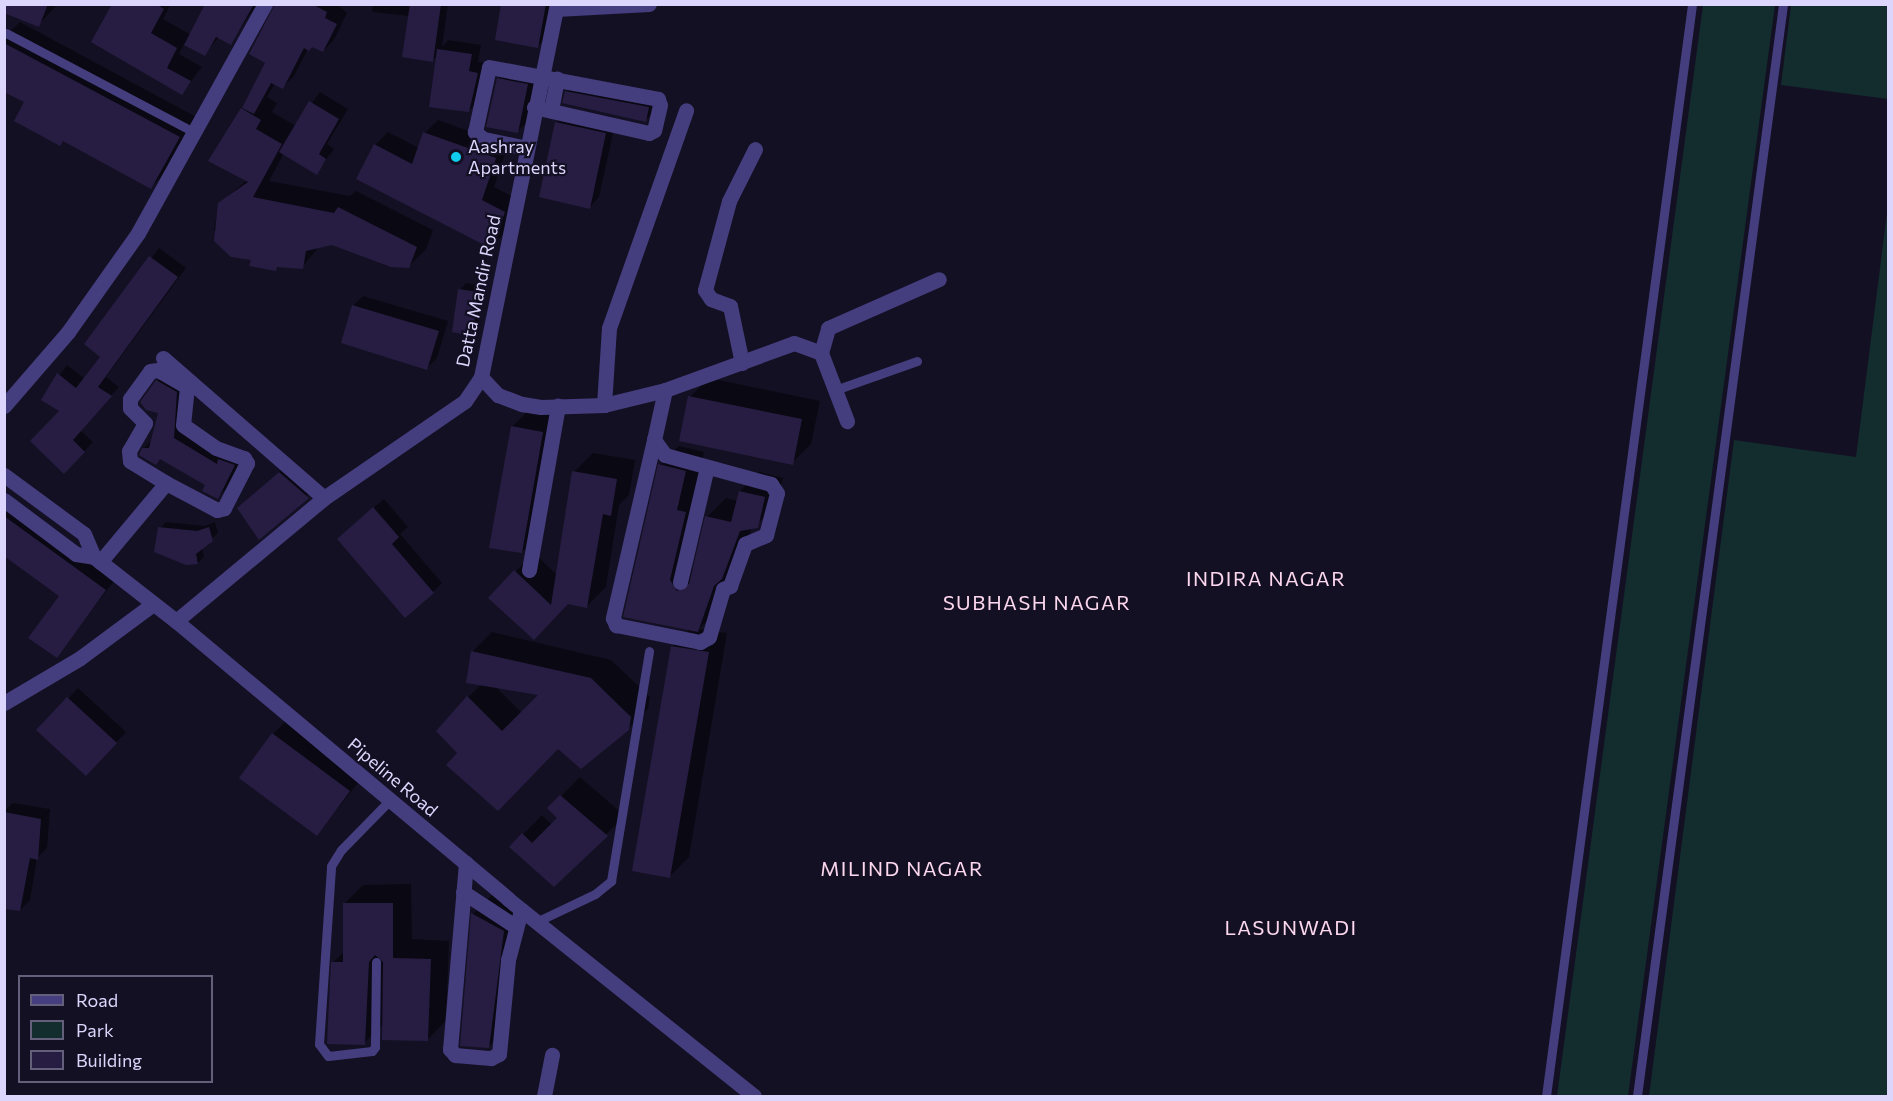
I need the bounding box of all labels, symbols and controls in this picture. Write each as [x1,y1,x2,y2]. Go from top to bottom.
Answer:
place label: Aashray Apartments [468,136,566,178]
marker: Aashray Apartments [449,150,463,164]
street label: Datta Mandir Road [451,213,505,369]
district label: INDIRA NAGAR [1186,566,1346,590]
district label: SUBHASH NAGAR [943,590,1131,614]
street label: Pipeline Road [344,733,442,821]
district label: MILIND NAGAR [820,856,984,880]
district label: LASUNWADI [1224,915,1358,939]
legend [18,975,213,1083]
text: Road [76,989,118,1011]
text: Park [76,1019,114,1041]
text: Building [76,1049,142,1071]

